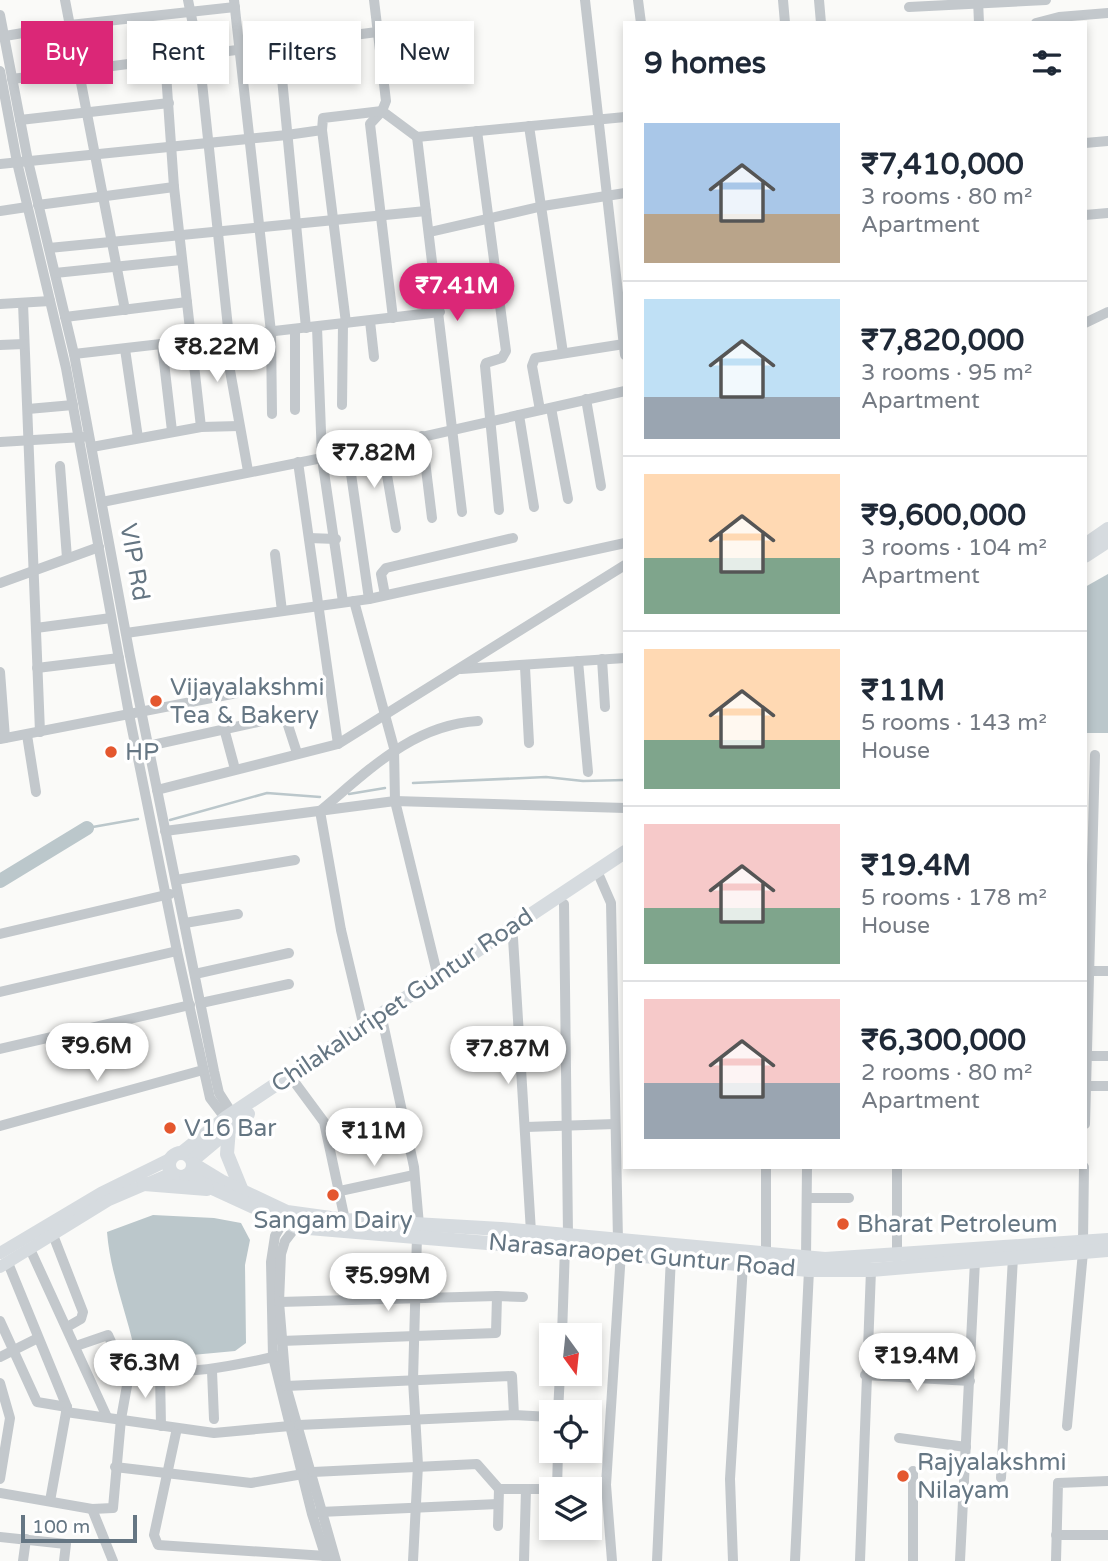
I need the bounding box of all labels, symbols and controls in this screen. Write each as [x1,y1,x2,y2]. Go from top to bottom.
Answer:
chip: Buy [21,21,113,84]
chip: Rent [127,21,229,84]
chip: Filters [243,21,361,84]
chip: New [375,21,474,84]
icon: filters [1028,44,1066,82]
text: 9 homes [644,45,766,82]
text: ₹7,410,000 [861,146,1024,183]
icon: home [700,151,784,235]
text: 3 rooms · 80 m² [861,183,1032,211]
text: Apartment [861,211,980,239]
pin: ₹7.41M [400,264,514,323]
text: ₹7.41M [415,272,499,300]
text: ₹7,820,000 [861,322,1024,359]
pin: ₹8.22M [160,324,274,384]
icon: home [700,327,784,411]
text: ₹8.22M [175,333,260,361]
text: 3 rooms · 95 m² [861,359,1032,387]
text: Apartment [861,387,980,415]
pin: ₹7.82M [317,430,431,490]
text: ₹7.82M [332,439,416,467]
text: ₹9,600,000 [861,497,1026,534]
icon: home [700,502,784,586]
street label: VIP Rd [113,521,156,603]
text: 3 rooms · 104 m² [861,534,1047,562]
text: Apartment [861,562,980,590]
text: ₹11M [861,672,945,709]
place label: Vijayalakshmi Tea & Bakery [170,673,325,730]
icon: home [700,677,784,761]
marker: Vijayalakshmi Tea & Bakery [148,693,164,709]
text: 5 rooms · 143 m² [861,709,1047,737]
text: House [861,737,930,765]
place label: HP [125,738,159,767]
marker: HP [103,744,119,760]
text: ₹19.4M [861,847,971,884]
icon: home [700,852,784,936]
text: 5 rooms · 178 m² [861,884,1047,912]
street label: Chilakaluripet Guntur Road [266,902,539,1099]
text: House [861,912,930,940]
text: ₹6,300,000 [861,1022,1026,1059]
pin: ₹9.6M [48,1024,146,1083]
pin: ₹7.87M [451,1026,565,1086]
icon: home [700,1027,784,1111]
text: ₹9.6M [62,1032,132,1060]
text: ₹7.87M [466,1035,550,1063]
text: 2 rooms · 80 m² [861,1059,1032,1087]
text: Apartment [861,1087,980,1115]
pin: ₹11M [333,1108,415,1168]
place label: V16 Bar [184,1114,277,1143]
text: ₹11M [342,1117,406,1145]
marker: V16 Bar [162,1120,178,1136]
marker: Sangam Dairy [325,1187,341,1203]
place label: Sangam Dairy [253,1206,413,1235]
place label: Bharat Petroleum [857,1210,1058,1239]
marker: Bharat Petroleum [835,1216,851,1232]
street label: Narasaraopet Guntur Road [487,1228,797,1283]
pin: ₹5.99M [331,1254,445,1313]
text: ₹5.99M [346,1262,430,1290]
north arrow [539,1323,602,1386]
map controls [539,1323,602,1540]
pin: ₹19.4M [860,1334,974,1393]
pin: ₹6.3M [96,1340,194,1400]
text: ₹19.4M [875,1342,959,1370]
text: ₹6.3M [110,1349,180,1377]
button: locate [539,1400,602,1463]
place label: Rajyalakshmi Nilayam [917,1448,1066,1505]
marker: Rajyalakshmi Nilayam [895,1468,911,1484]
button: layers [539,1477,602,1540]
scale bar [21,1512,136,1544]
text: 100 m [32,1516,90,1538]

